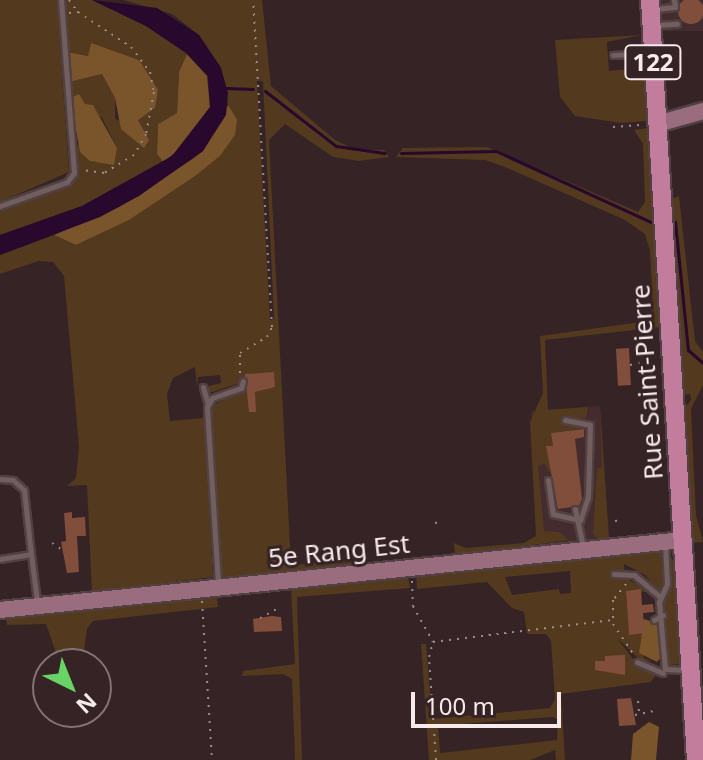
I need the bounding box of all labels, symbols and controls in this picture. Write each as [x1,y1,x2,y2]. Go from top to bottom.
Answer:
road number: 122 [623,42,683,82]
street label: Rue Saint-Pierre [625,283,669,481]
street label: 5e Rang Est [267,528,411,574]
north arrow [32,648,112,728]
scale bar [415,676,565,726]
text: N [70,687,104,721]
text: 100 m [425,689,495,722]

